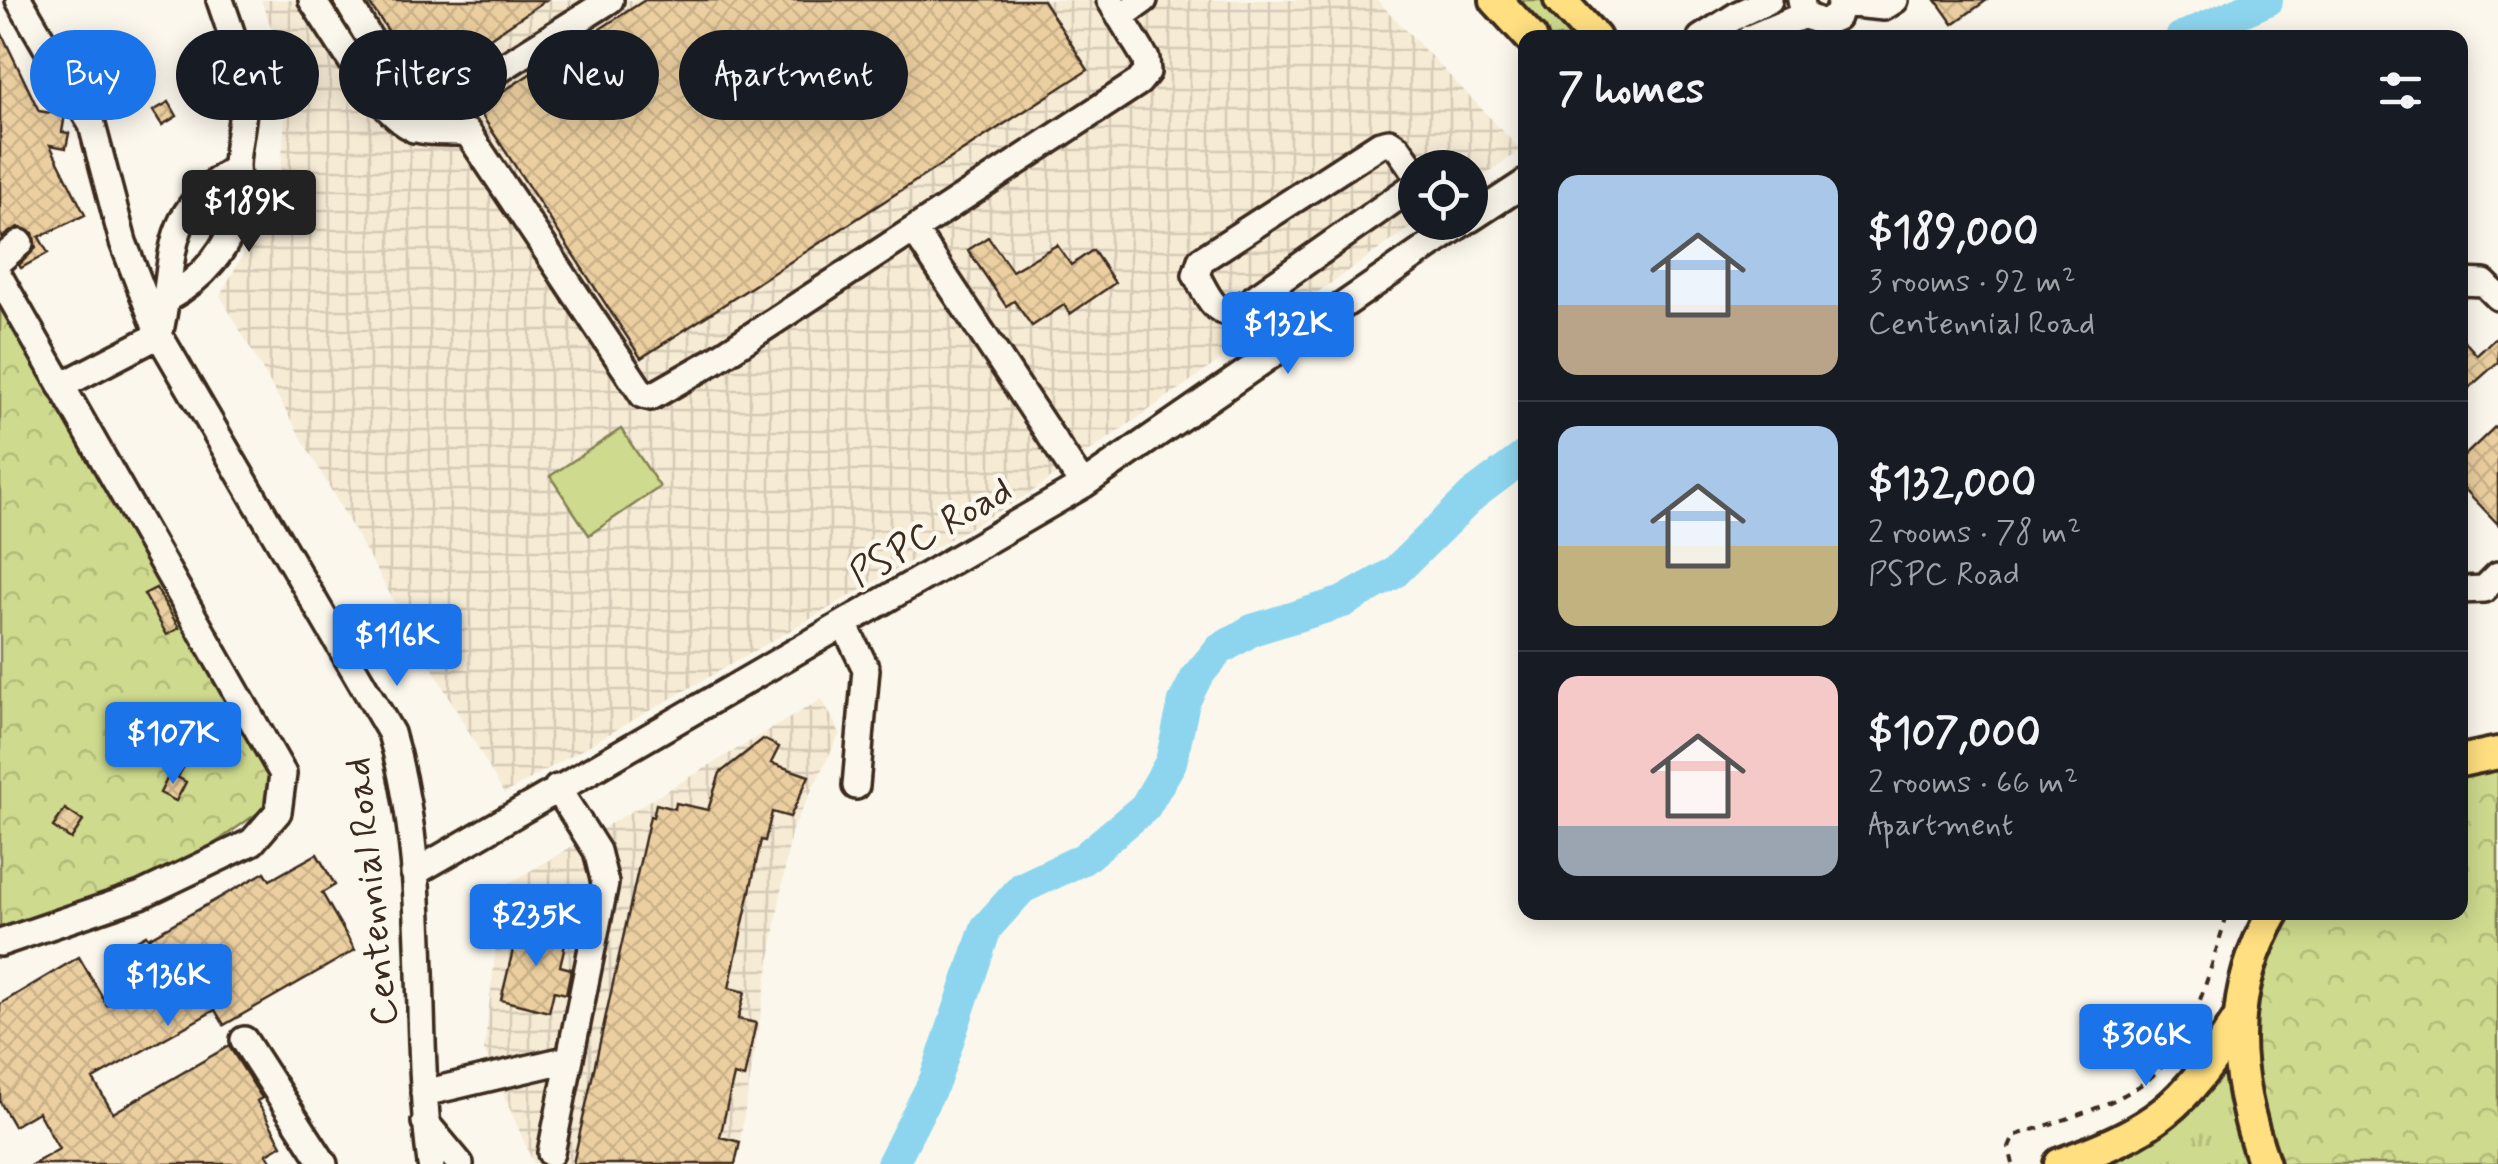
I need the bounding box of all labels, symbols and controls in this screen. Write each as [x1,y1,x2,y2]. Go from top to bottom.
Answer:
chip: Buy [30,30,156,120]
chip: Rent [176,30,319,120]
chip: Filters [339,30,507,120]
chip: New [527,30,659,120]
chip: Apartment [679,30,908,120]
text: 7 homes [1558,63,1705,118]
icon: filters [2373,63,2428,118]
map controls [1398,150,1488,240]
button: locate [1398,150,1488,240]
pin: $189K [179,170,319,255]
text: $189K [204,181,294,223]
text: $189,000 [1868,206,2038,261]
icon: home [1638,215,1758,335]
text: 3 rooms · 92 m² [1868,261,2076,303]
pin: $132K [1218,292,1358,377]
text: $132K [1244,303,1332,345]
text: Centennial Road [1868,303,2095,345]
text: $132,000 [1868,457,2036,512]
icon: home [1638,466,1758,586]
street label: PSPC Road [841,467,1022,599]
text: 2 rooms · 78 m² [1868,512,2081,554]
text: PSPC Road [1868,554,2020,596]
pin: $116K [327,604,467,689]
text: $116K [355,615,439,657]
pin: $107K [103,702,243,787]
text: $107,000 [1868,707,2041,762]
text: $107K [127,713,219,755]
icon: home [1638,716,1758,836]
street label: Centennial Road [334,755,411,1028]
text: 2 rooms · 66 m² [1868,762,2078,804]
text: Apartment [1868,804,2013,846]
pin: $235K [466,884,606,969]
text: $235K [492,895,580,937]
pin: $136K [98,944,238,1029]
text: $136K [126,955,210,997]
pin: $306K [2076,1004,2216,1089]
text: $306K [2101,1015,2191,1057]

